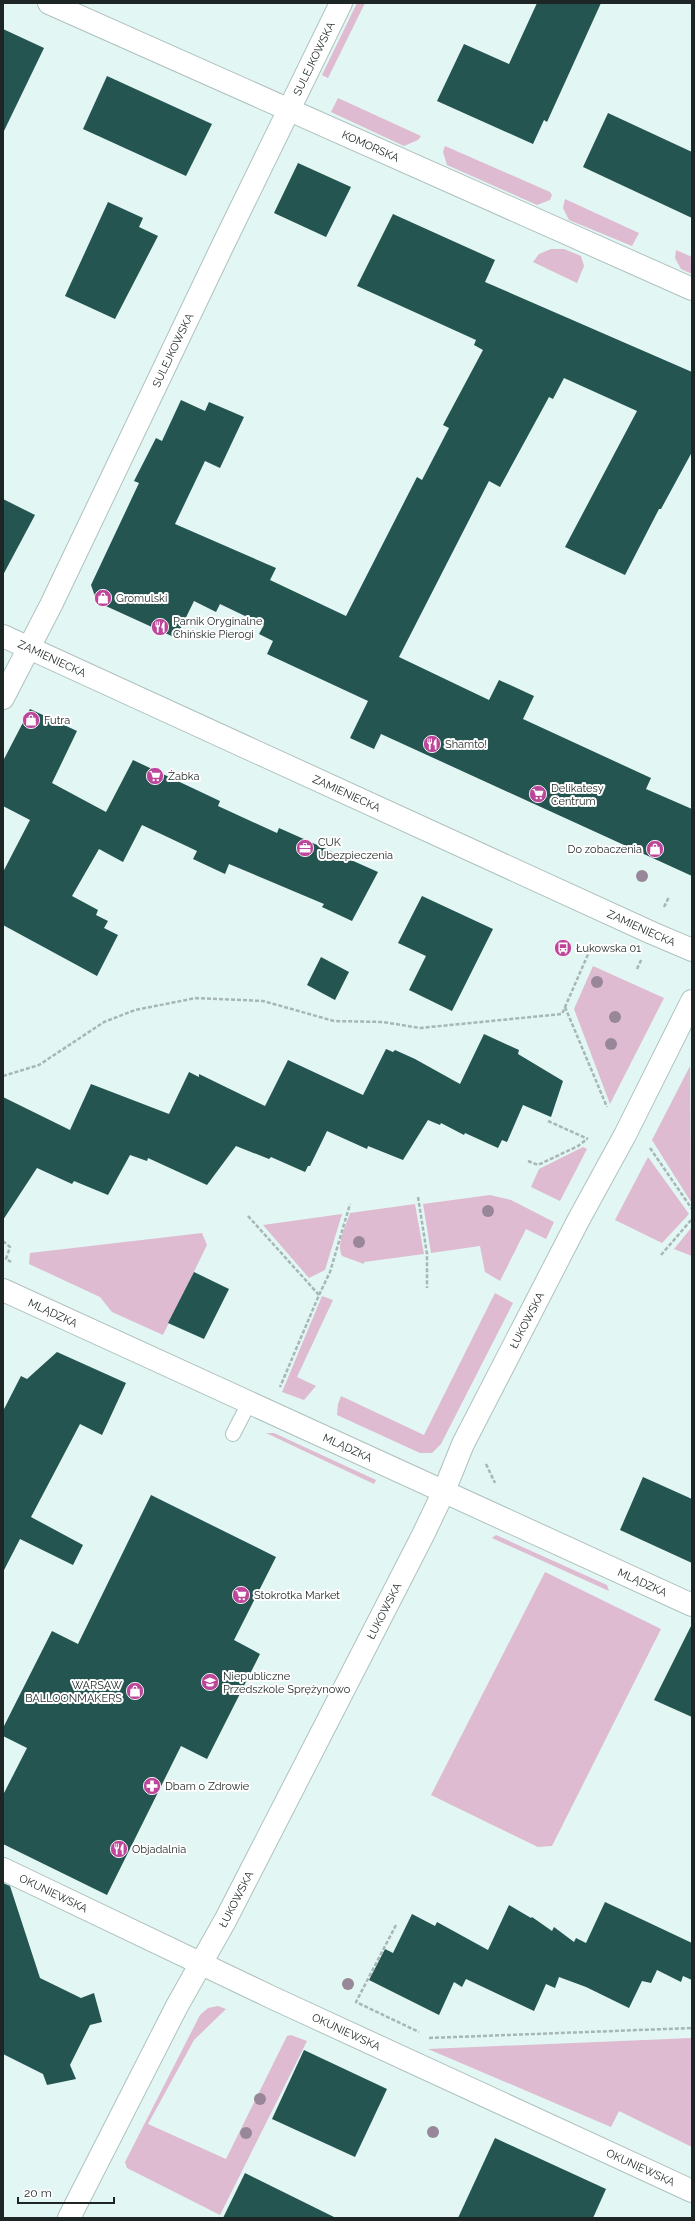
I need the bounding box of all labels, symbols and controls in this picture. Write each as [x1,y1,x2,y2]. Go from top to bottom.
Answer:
street label: SULEJKOWSKA [291,19,338,98]
street label: KOMORSKA [340,128,402,165]
street label: SULEJKOWSKA [150,311,197,390]
shop icon: Gromulski [93,588,113,608]
place label: Gromulski [116,592,167,605]
place label: Parnik Oryginalne Chińskie Pierogi [173,615,263,641]
restaurant icon: Parnik Oryginalne Chińskie Pierogi [150,617,170,637]
street label: ZAMIENIECKA [16,638,88,680]
shop icon: Futra [21,710,41,730]
place label: Futra [44,714,70,727]
restaurant icon: Shamto! [422,734,442,754]
place label: Shamto! [445,738,487,751]
supermarket icon: Żabka [145,766,165,786]
place label: Żabka [168,770,200,783]
street label: ZAMIENIECKA [310,773,383,815]
place label: Delikatesy Centrum [551,782,604,808]
supermarket icon: Delikatesy Centrum [528,784,548,804]
place label: CUK Ubezpieczenia [318,836,393,862]
office icon: CUK Ubezpieczenia [295,838,315,858]
shop icon: Do zobaczenia [645,839,665,859]
place label: Do zobaczenia [568,843,642,856]
street label: ZAMIENIECKA [605,907,678,949]
bus stop icon: Łukowska 01 [553,938,573,958]
place label: Łukowska 01 [576,942,641,955]
street label: ŁUKOWSKA [507,1290,547,1351]
street label: MLĄDZKA [26,1296,80,1330]
street label: MLĄDZKA [321,1431,375,1465]
street label: MLĄDZKA [615,1566,669,1600]
street label: ŁUKOWSKA [365,1580,405,1642]
supermarket icon: Stokrotka Market [231,1585,251,1605]
place label: Stokrotka Market [254,1589,340,1602]
place label: Niepubliczne Przedszkole Sprężynowo [223,1670,351,1696]
school or university icon: Niepubliczne Przedszkole Sprężynowo [200,1672,220,1692]
place label: WARSAW BALLOONMAKERS [25,1679,122,1705]
shop icon: WARSAW BALLOONMAKERS [125,1681,145,1701]
pharmacy icon: Dbam o Zdrowie [142,1776,162,1796]
place label: Dbam o Zdrowie [165,1780,250,1793]
restaurant icon: Objadalnia [109,1839,129,1859]
place label: Objadalnia [132,1843,186,1856]
street label: ŁUKOWSKA [217,1869,257,1930]
street label: OKUNIEWSKA [17,1872,90,1916]
street label: OKUNIEWSKA [310,2011,383,2054]
street label: OKUNIEWSKA [604,2146,677,2189]
scale bar [18,2179,114,2205]
text: 20 m [24,2186,52,2200]

